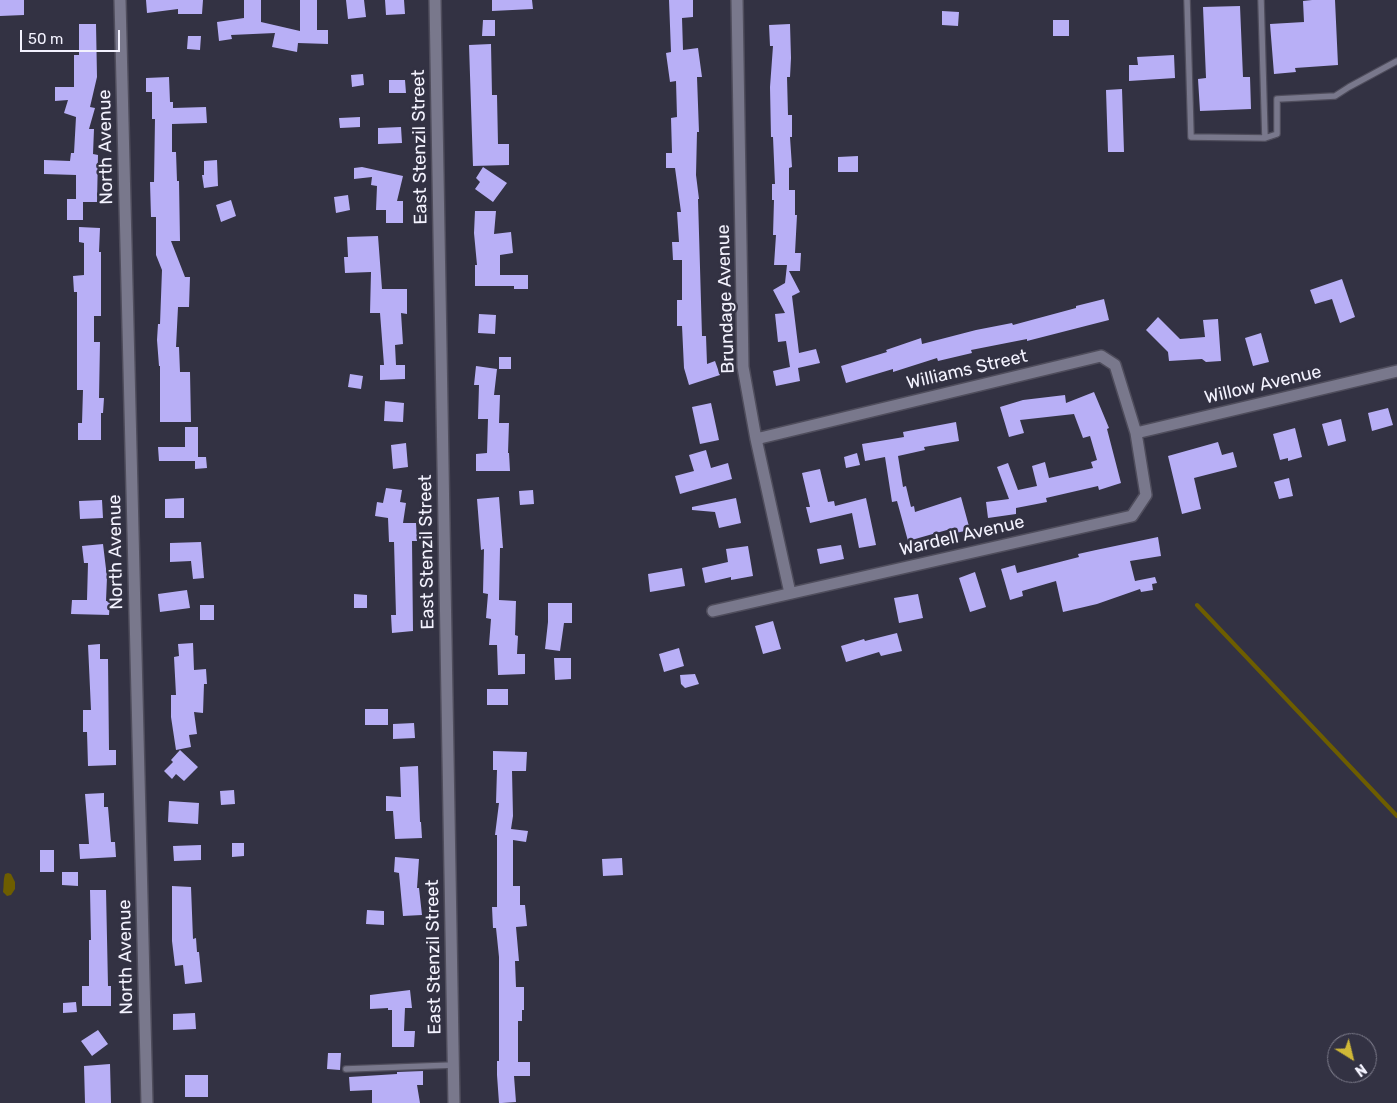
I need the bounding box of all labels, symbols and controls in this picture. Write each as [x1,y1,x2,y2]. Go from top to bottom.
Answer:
scale bar [22,20,122,52]
text: 50 m [28,30,63,48]
street label: East Stenzil Street [408,69,432,225]
street label: North Avenue [94,89,118,205]
street label: Brundage Avenue [713,224,739,374]
street label: Williams Street [904,346,1030,394]
street label: Willow Avenue [1202,361,1324,409]
street label: East Stenzil Street [415,474,439,630]
street label: North Avenue [104,494,128,610]
street label: Wardell Avenue [897,511,1027,561]
street label: East Stenzil Street [422,879,446,1035]
street label: North Avenue [114,899,138,1015]
north arrow [1327,1033,1377,1083]
text: N [1351,1060,1370,1080]

